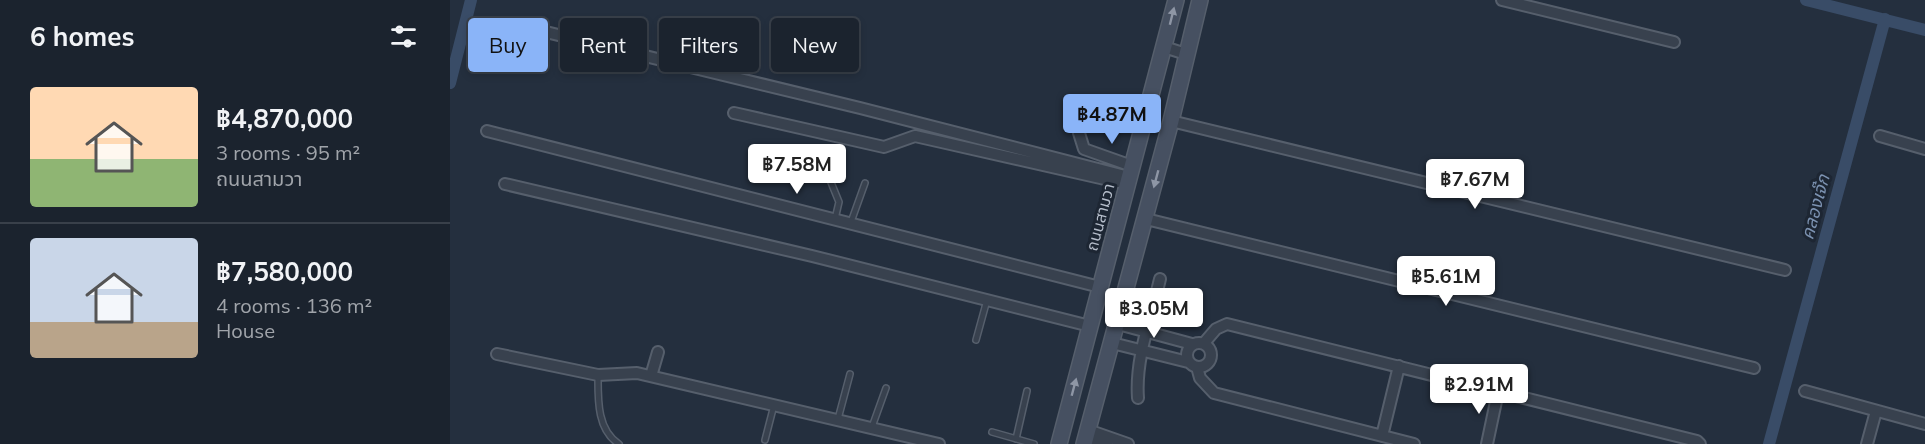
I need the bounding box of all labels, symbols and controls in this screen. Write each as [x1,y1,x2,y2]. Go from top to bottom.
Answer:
one-way arrow [1168,7,1178,25]
chip: Buy [468,18,548,72]
chip: Rent [560,18,647,72]
chip: Filters [659,18,759,72]
chip: New [771,18,859,72]
text: 6 homes [30,20,134,53]
icon: filters [387,20,420,53]
pin: ฿4.87M [1063,94,1161,145]
text: ฿4.87M [1077,101,1147,126]
text: ฿4,870,000 [216,102,353,135]
icon: home [78,111,150,183]
text: 3 rooms · 95 m² [216,140,360,165]
pin: ฿7.58M [748,144,846,195]
text: ฿7.58M [762,151,832,176]
pin: ฿7.67M [1426,159,1524,210]
text: ถนนสามวา [216,166,302,191]
text: ฿7.67M [1440,166,1510,191]
one-way arrow [1151,170,1160,188]
water label: คลองเจ๊ก [1795,171,1835,242]
street label: ถนนสามวา [1081,181,1119,253]
text: ฿7,580,000 [216,255,353,288]
pin: ฿5.61M [1397,256,1495,307]
icon: home [78,262,150,334]
text: ฿5.61M [1411,263,1481,288]
pin: ฿3.05M [1105,288,1203,339]
text: 4 rooms · 136 m² [216,293,372,318]
text: ฿3.05M [1119,295,1189,320]
text: House [216,318,275,343]
pin: ฿2.91M [1430,364,1528,415]
text: ฿2.91M [1444,371,1514,396]
one-way arrow [1070,378,1079,396]

